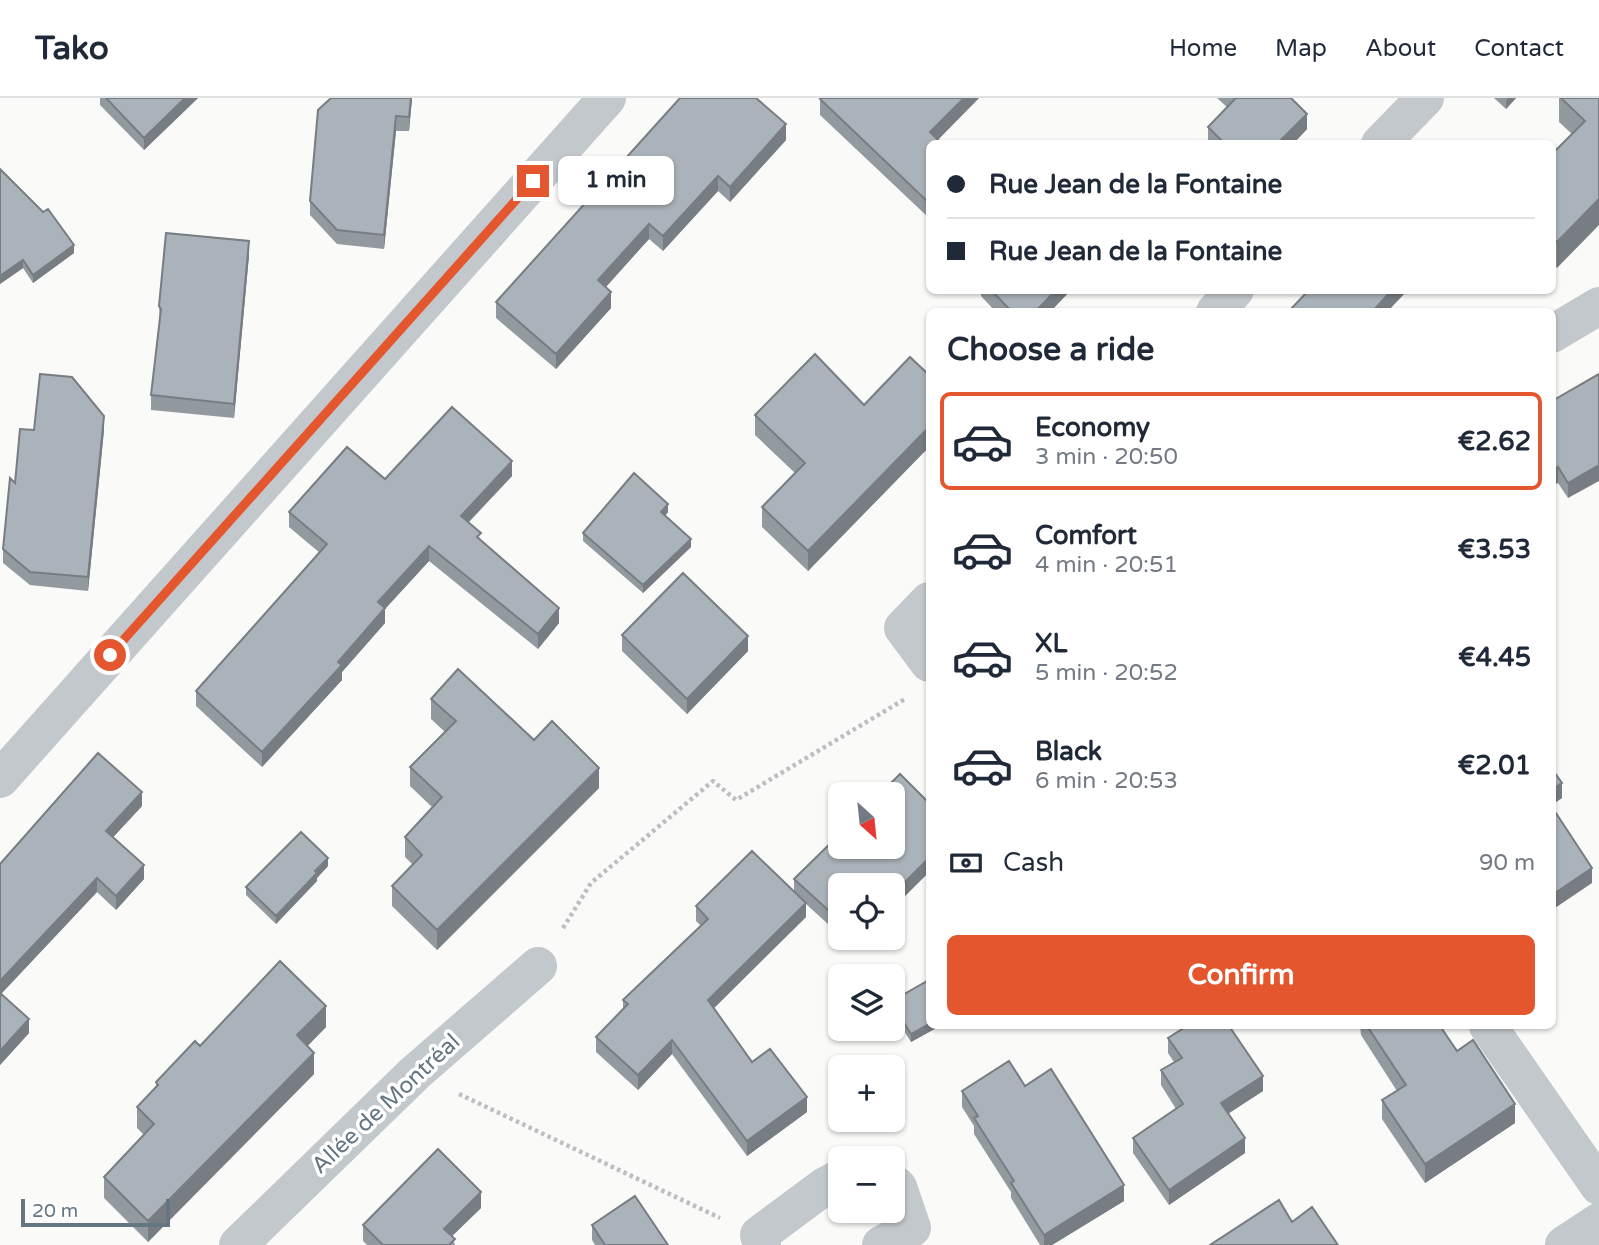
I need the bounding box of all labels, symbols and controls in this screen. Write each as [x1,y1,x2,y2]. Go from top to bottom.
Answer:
text: Tako [35,29,109,68]
text: Home [1169,34,1237,63]
text: Map [1275,34,1327,63]
text: About [1365,34,1436,63]
text: Contact [1474,34,1564,63]
callout: 1 min [558,156,673,206]
route end [517,165,549,197]
text: 1 min [585,166,647,194]
text: Rue Jean de la Fontaine [989,169,1282,200]
text: Rue Jean de la Fontaine [989,236,1282,267]
text: Choose a ride [947,331,1154,369]
icon: car [951,410,1014,473]
text: Economy [1035,412,1150,443]
text: €2.62 [1458,426,1531,457]
text: 3 min · 20:50 [1035,443,1178,471]
icon: car [951,518,1014,581]
text: Comfort [1035,520,1137,551]
text: €3.53 [1458,534,1531,565]
text: 4 min · 20:51 [1035,551,1178,579]
icon: car [951,626,1014,689]
text: XL [1035,628,1067,659]
route start [94,639,126,671]
text: €4.45 [1458,642,1531,673]
text: 5 min · 20:52 [1035,659,1178,687]
icon: car [951,734,1014,797]
text: Black [1035,736,1102,767]
text: €2.01 [1458,750,1531,781]
text: 6 min · 20:53 [1035,767,1178,795]
north arrow [828,782,905,859]
map controls [828,782,905,1223]
icon: cash [947,844,985,882]
text: Cash [1003,847,1064,878]
text: 90 m [1479,849,1535,877]
button: locate [828,873,905,950]
button: Confirm [947,935,1535,1015]
button: layers [828,964,905,1041]
street label: Allée de Montréal [306,1028,466,1180]
button: + [828,1055,905,1132]
button: − [828,1146,905,1223]
scale bar [21,1196,170,1228]
text: 20 m [32,1200,78,1222]

